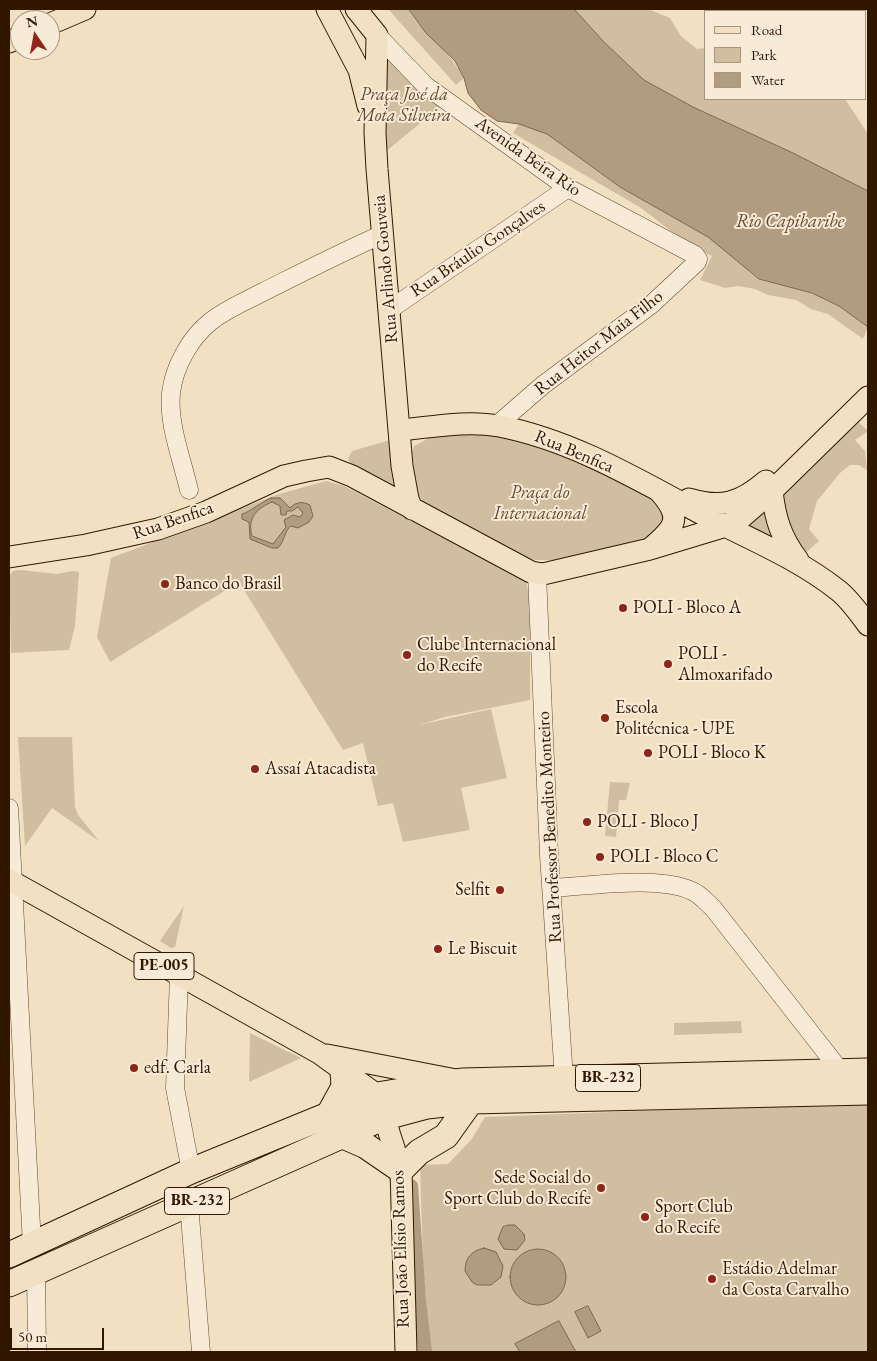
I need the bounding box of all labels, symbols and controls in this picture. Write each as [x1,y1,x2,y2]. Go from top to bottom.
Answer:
north arrow [10,10,60,60]
legend [704,10,867,100]
text: N [25,11,39,31]
text: Road [751,20,782,39]
text: Park [751,45,777,64]
text: Water [751,70,785,89]
park label: Praça José da Mota Silveira [357,84,451,126]
street label: Avenida Beira Rio [471,112,585,202]
street label: Rua Arlindo Gouveia [369,194,403,344]
street label: Rua Bráulio Gonçalves [406,196,550,302]
water label: Rio Capibaribe [736,211,844,233]
street label: Rua Heitor Maia Filho [530,286,668,400]
street label: Rua Benfica [531,426,617,478]
park label: Praça do Internacional [493,482,587,524]
street label: Rua Benfica [130,497,216,545]
place label: Banco do Brasil [175,573,282,595]
marker: Banco do Brasil [159,578,171,590]
place label: POLI - Bloco A [633,597,741,619]
marker: POLI - Bloco A [617,602,629,614]
place label: Clube Internacional do Recife [417,634,556,676]
place label: POLI - Almoxarifado [678,643,773,686]
marker: Clube Internacional do Recife [401,649,413,661]
marker: POLI - Almoxarifado [662,658,674,670]
place label: Escola Politécnica - UPE [615,697,735,740]
street label: Rua Professor Benedito Monteiro [533,710,567,944]
marker: Escola Politécnica - UPE [599,712,611,724]
place label: POLI - Bloco K [658,742,766,764]
marker: POLI - Bloco K [642,747,654,759]
place label: Assaí Atacadista [265,758,376,780]
marker: Assaí Atacadista [249,763,261,775]
place label: POLI - Bloco J [597,811,699,833]
marker: POLI - Bloco J [581,816,593,828]
place label: POLI - Bloco C [610,846,718,868]
marker: POLI - Bloco C [594,851,606,863]
place label: Selfit [455,879,490,901]
marker: Selfit [494,884,506,896]
place label: Le Biscuit [448,938,517,960]
marker: Le Biscuit [432,943,444,955]
road number: PE-005 [134,952,194,979]
place label: edf. Carla [144,1057,211,1079]
marker: edf. Carla [128,1062,140,1074]
road number: BR-232 [576,1064,640,1092]
place label: Sede Social do Sport Club do Recife [444,1167,591,1210]
street label: Rua João Elísio Ramos [387,1170,415,1328]
marker: Sede Social do Sport Club do Recife [595,1182,607,1194]
road number: BR-232 [164,1188,230,1214]
place label: Sport Club do Recife [655,1196,733,1238]
marker: Sport Club do Recife [639,1211,651,1223]
place label: Estádio Adelmar da Costa Carvalho [722,1258,849,1300]
marker: Estádio Adelmar da Costa Carvalho [706,1273,718,1285]
scale bar [12,1318,106,1350]
text: 50 m [18,1327,47,1346]

